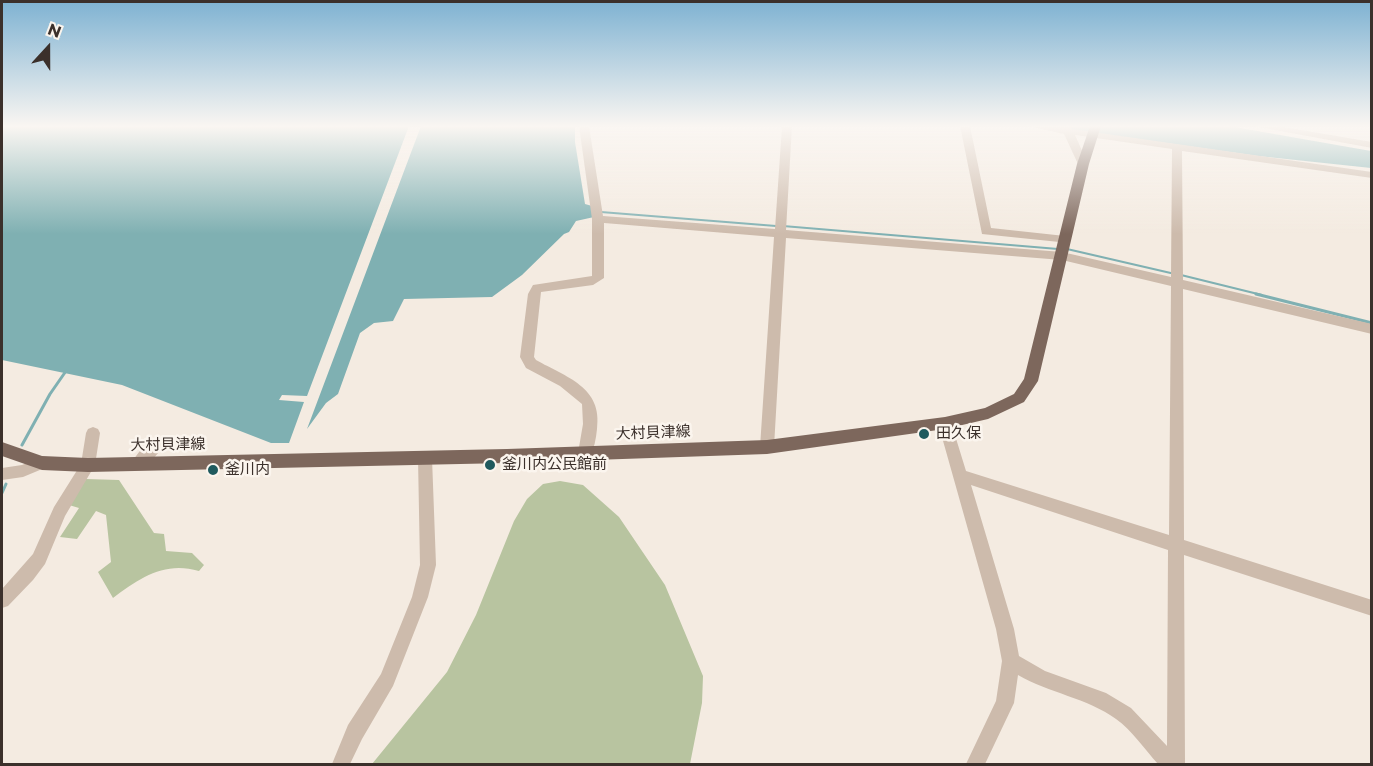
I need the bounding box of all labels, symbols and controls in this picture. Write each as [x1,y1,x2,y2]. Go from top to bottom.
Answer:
north arrow [18,18,78,78]
text: N [45,20,64,42]
street label: 大村貝津線 [615,423,691,443]
place label: 田久保 [936,425,981,443]
marker: 田久保 [917,427,931,441]
street label: 大村貝津線 [130,435,206,455]
place label: 釜川内公民館前 [502,456,607,474]
marker: 釜川内公民館前 [483,458,497,472]
place label: 釜川内 [225,461,270,479]
marker: 釜川内 [206,463,220,477]

